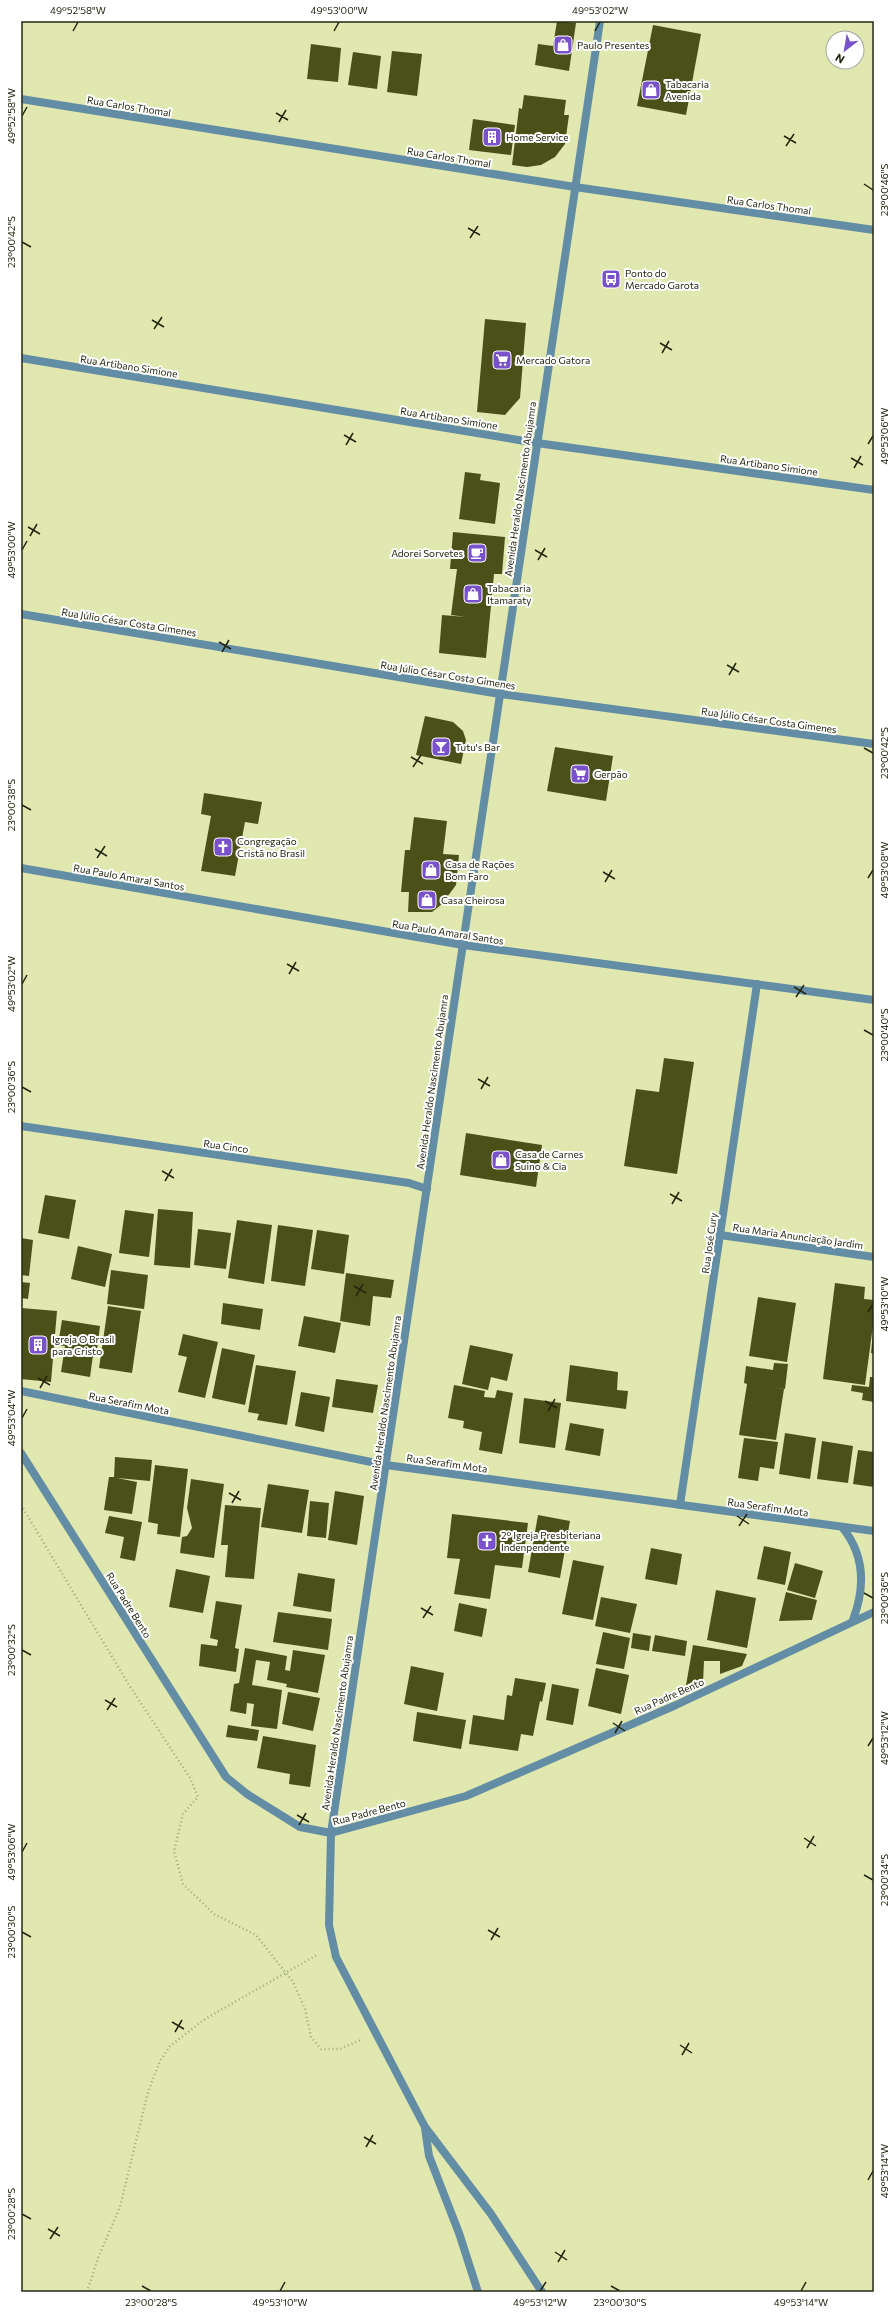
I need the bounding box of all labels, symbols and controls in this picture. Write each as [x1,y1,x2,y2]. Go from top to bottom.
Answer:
text: 49°52'58"W [50,4,106,16]
text: 49°53'00"W [310,4,368,16]
text: 49°53'02"W [572,4,628,16]
north arrow [825,30,865,70]
shop icon: Paulo Presentes [552,34,574,56]
place label: Paulo Presentes [577,39,650,51]
text: N [833,51,846,67]
place label: Tabacaria Avenida [665,78,709,102]
shop icon: Tabacaria Avenida [640,79,662,101]
text: 49°52'58"W [5,88,17,144]
street label: Rua Carlos Thomal [86,93,172,119]
building icon: Home Service [481,126,503,148]
place label: Home Service [506,131,568,143]
street label: Rua Carlos Thomal [406,144,492,170]
text: 23°00'46"S [878,164,890,216]
street label: Rua Carlos Thomal [726,193,812,217]
text: 23°00'42"S [5,216,17,268]
place label: Ponto do Mercado Garota [625,267,699,291]
bus stop icon: Ponto do Mercado Garota [600,268,622,290]
supermarket icon: Mercado Gatora [491,349,513,371]
street label: Rua Artibano Simione [79,352,179,380]
place label: Mercado Gatora [516,354,590,366]
street label: Avenida Heraldo Nascimento Abujamra [502,401,538,577]
street label: Rua Artibano Simione [399,404,499,432]
text: 49°53'06"W [878,408,890,464]
street label: Rua Artibano Simione [719,452,819,478]
text: 49°53'00"W [5,521,17,579]
cafe icon: Adorei Sorvetes [466,542,488,564]
place label: Adorei Sorvetes [391,547,463,559]
place label: Tabacaria Itamaraty [487,582,531,606]
shop icon: Tabacaria Itamaraty [462,583,484,605]
street label: Rua Júlio César Costa Gimenes [61,605,198,639]
street label: Rua Júlio César Costa Gimenes [380,658,517,692]
street label: Rua Júlio César Costa Gimenes [701,705,838,736]
text: 23°00'42"S [878,727,890,779]
bar icon: Tutu's Bar [430,736,452,758]
place label: Tutu's Bar [455,741,500,753]
supermarket icon: Gerpão [569,763,591,785]
place label: Gerpão [594,768,628,780]
text: 23°00'38"S [5,779,17,831]
place label: Congregação Cristã no Brasil [237,835,305,859]
church icon: Congregação Cristã no Brasil [212,836,234,858]
text: 49°53'08"W [878,842,890,898]
place label: Casa de Rações Bom Faro [445,858,515,882]
shop icon: Casa de Rações Bom Faro [420,859,442,881]
street label: Rua Paulo Amaral Santos [73,861,186,893]
shop icon: Casa Cheirosa [416,889,438,911]
place label: Casa Cheirosa [441,894,505,906]
street label: Rua Paulo Amaral Santos [391,917,505,947]
text: 49°53'02"W [5,956,17,1012]
street label: Avenida Heraldo Nascimento Abujamra [414,994,450,1170]
text: 23°00'40"S [878,1008,890,1062]
text: 23°00'36"S [5,1061,17,1113]
street label: Rua Cinco [203,1137,249,1155]
place label: Casa de Carnes Suino & Cia [515,1148,584,1172]
shop icon: Casa de Carnes Suino & Cia [490,1149,512,1171]
street label: Rua José Cury [699,1212,719,1274]
street label: Rua Maria Anunciação Jardim [732,1221,864,1251]
text: 49°53'10"W [878,1277,890,1331]
street label: Avenida Heraldo Nascimento Abujamra [367,1315,403,1491]
place label: Igreja O Brasil para Cristo [52,1333,114,1357]
building icon: Igreja O Brasil para Cristo [27,1334,49,1356]
street label: Rua Serafim Mota [88,1389,170,1417]
text: 49°53'04"W [5,1390,17,1446]
street label: Rua Serafim Mota [406,1451,488,1475]
street label: Rua Serafim Mota [727,1495,809,1519]
place label: 2° Igreja Presbiteriana Indenpendente [501,1529,601,1553]
church icon: 2° Igreja Presbiteriana Indenpendente [476,1530,498,1552]
street label: Rua Padre Bento [104,1570,154,1640]
text: 23°00'36"S [878,1572,890,1624]
text: 23°00'32"S [5,1624,17,1676]
street label: Avenida Heraldo Nascimento Abujamra [319,1635,355,1811]
street label: Rua Padre Bento [632,1675,706,1717]
text: 49°53'12"W [878,1711,890,1765]
street label: Rua Padre Bento [331,1796,407,1828]
text: 49°53'06"W [5,1824,17,1880]
text: 23°00'34"S [878,1854,890,1906]
text: 23°00'30"S [5,1905,17,1958]
text: 49°53'14"W [878,2144,890,2198]
text: 23°00'28"S [5,2188,17,2240]
text: 23°00'28"S [125,2296,177,2308]
text: 49°53'10"W [253,2296,307,2308]
text: 49°53'12"W [513,2296,567,2308]
text: 23°00'30"S [594,2296,647,2308]
text: 49°53'14"W [774,2296,828,2308]

